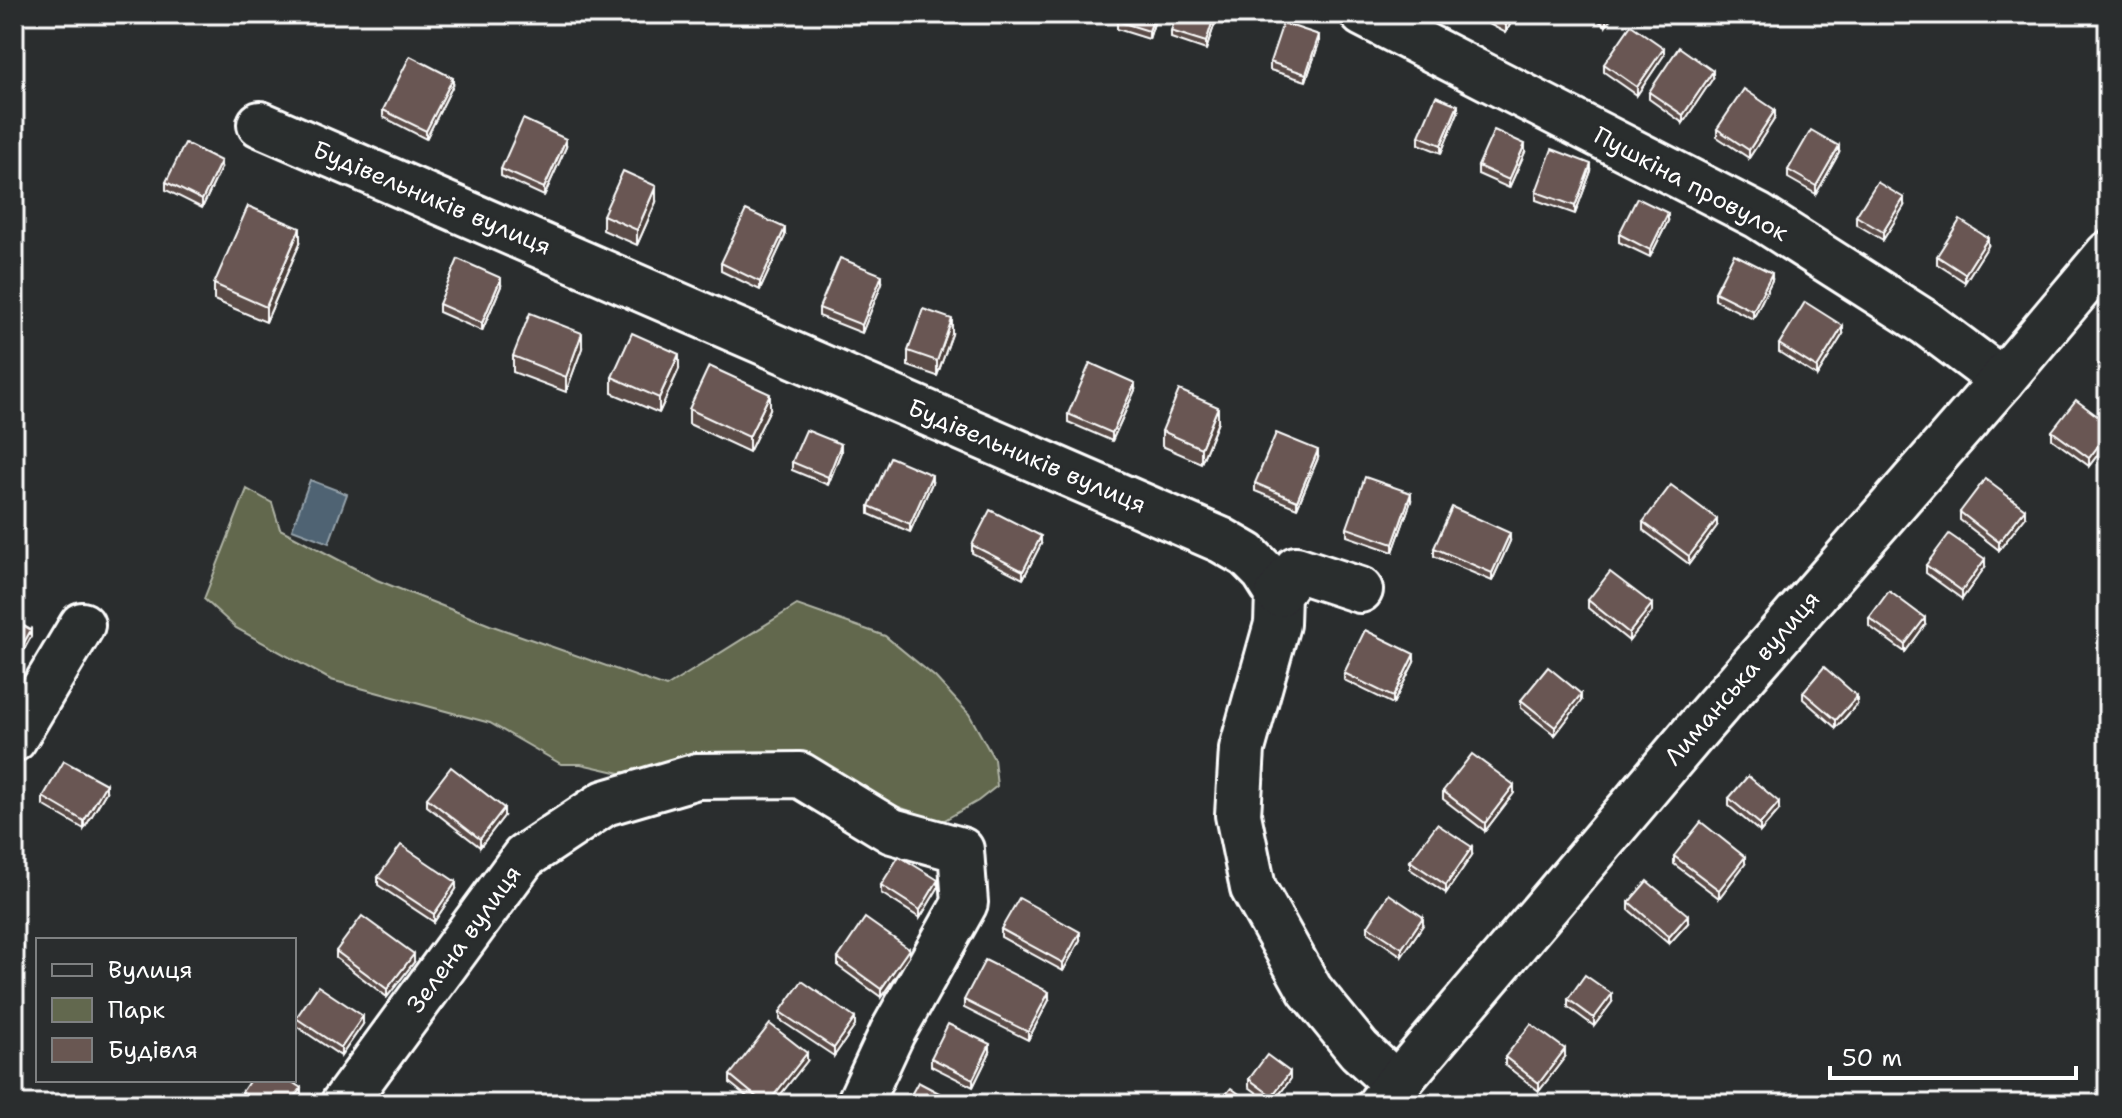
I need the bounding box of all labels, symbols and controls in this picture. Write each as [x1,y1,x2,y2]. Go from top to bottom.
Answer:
street label: Пушкіна провулок [1588,119,1794,249]
street label: Будівельників вулиця [308,133,556,263]
street label: Будівельників вулиця [903,391,1151,521]
street label: Лиманська вулиця [1657,584,1827,772]
street label: Зелена вулиця [400,859,528,1019]
legend [36,938,296,1082]
text: Вулиця [108,954,193,986]
text: Парк [108,994,165,1026]
scale bar [1830,1030,2076,1080]
text: Будівля [108,1034,198,1066]
text: 50 m [1842,1042,1902,1074]

